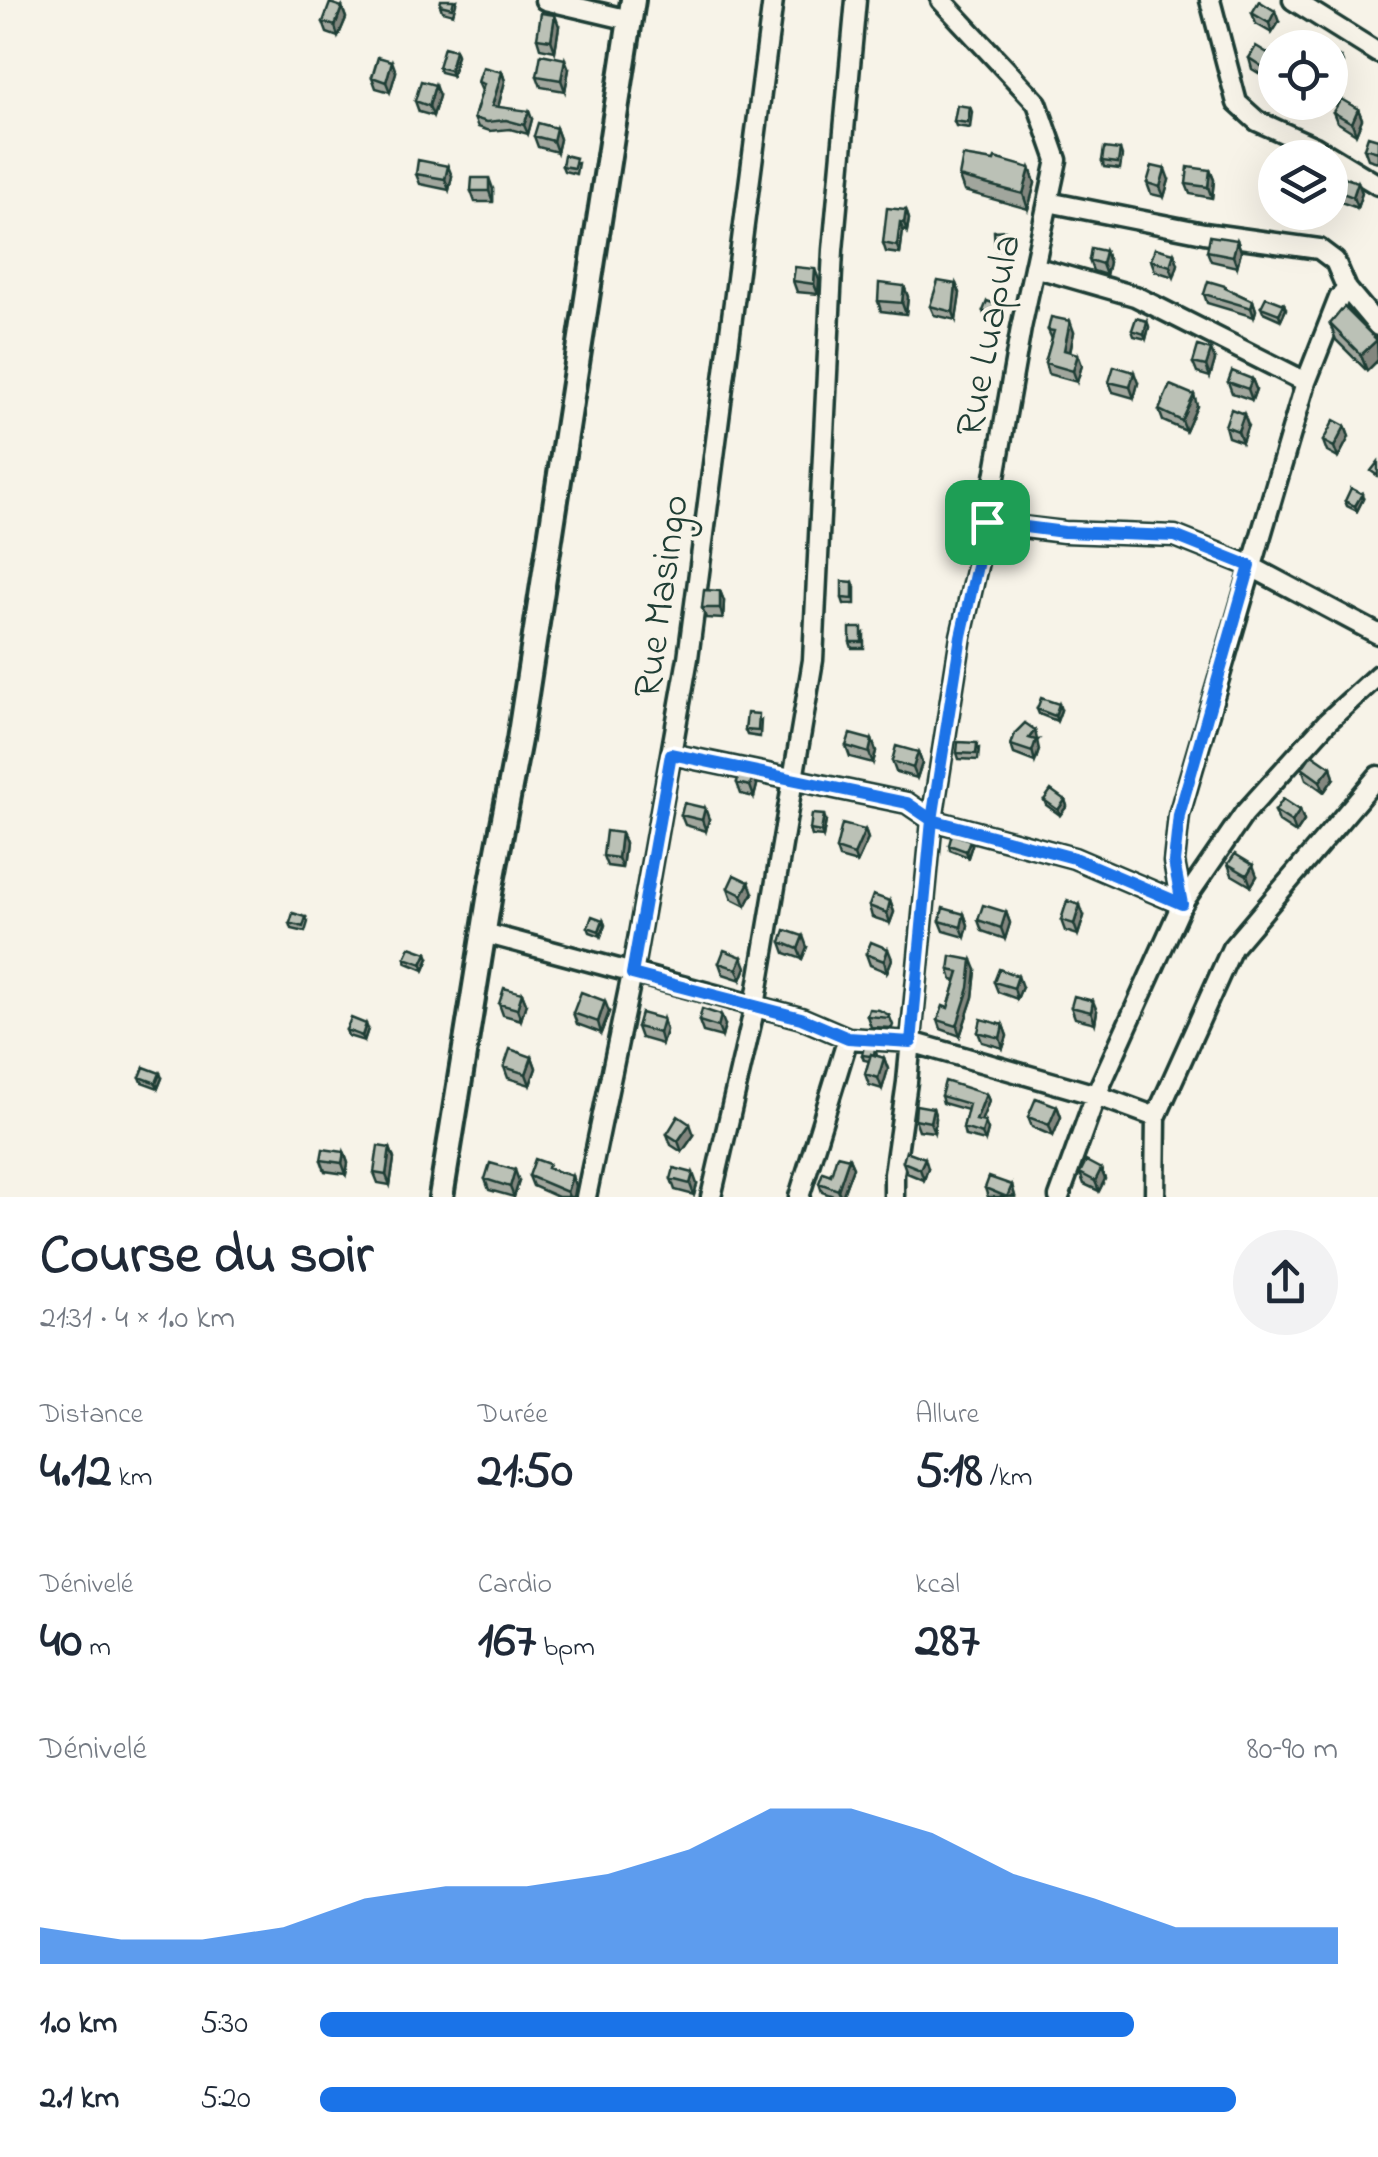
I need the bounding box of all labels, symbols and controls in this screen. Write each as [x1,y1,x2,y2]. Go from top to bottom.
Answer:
map controls [1258,30,1348,230]
button: locate [1258,30,1348,120]
button: layers [1258,140,1348,230]
street label: Rue Luapula [942,230,1039,442]
pin [945,480,1030,565]
street label: Rue Masingo [620,491,707,702]
icon: arrive [960,495,1015,550]
text: Course du soir [40,1218,373,1298]
button: share [1233,1230,1338,1335]
text: 21:31 · 4 × 1.0 km [40,1296,235,1343]
text: Distance [40,1395,143,1436]
text: Durée [478,1395,548,1436]
text: Allure [915,1395,979,1436]
text: 4.12 [40,1436,112,1509]
text: 21:50 [478,1436,573,1509]
text: 5:18 [915,1436,983,1509]
text: km [112,1458,153,1499]
text: /km [983,1458,1033,1499]
text: Dénivelé [40,1565,133,1606]
text: Cardio [478,1565,552,1606]
text: kcal [915,1565,960,1606]
text: 40 [40,1606,82,1679]
text: 167 [478,1606,536,1679]
text: 287 [915,1606,980,1679]
text: m [82,1628,111,1669]
text: bpm [536,1628,595,1669]
text: Dénivelé [40,1727,147,1774]
text: 80–90 m [1247,1727,1338,1774]
text: 1.0 km [40,2001,117,2048]
text: 5:30 [200,2001,248,2048]
text: 2.1 km [40,2076,119,2123]
text: 5:20 [200,2076,251,2123]

